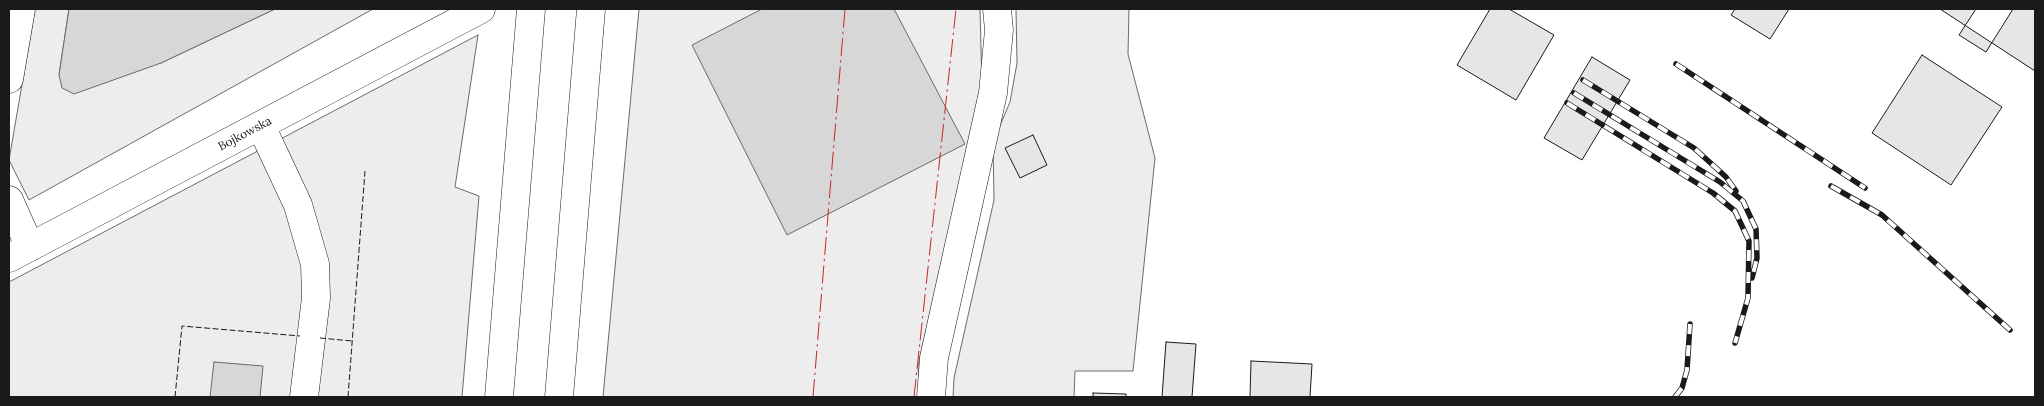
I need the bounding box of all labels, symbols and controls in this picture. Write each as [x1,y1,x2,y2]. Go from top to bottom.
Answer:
street label: Bojkowska [216,114,274,154]

